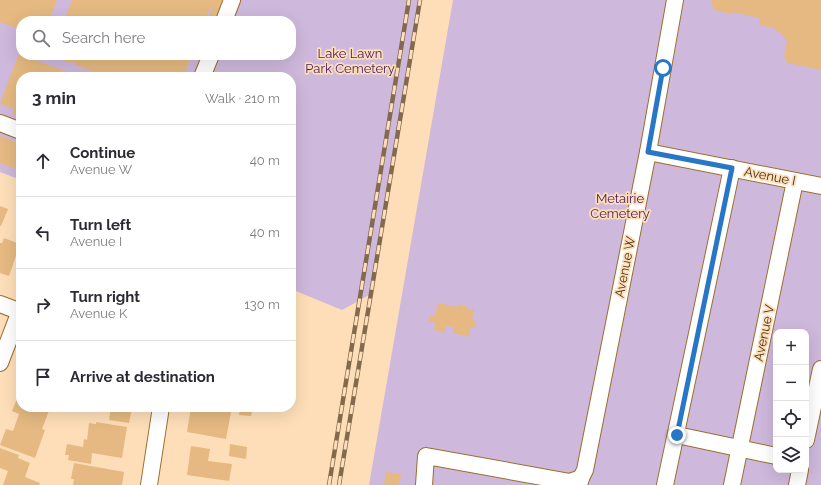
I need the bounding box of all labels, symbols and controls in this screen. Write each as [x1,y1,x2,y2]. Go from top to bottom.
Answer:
search box [16,16,296,60]
icon: search [30,27,52,49]
text: Search here [62,29,145,47]
park label: Lake Lawn Park Cemetery [305,46,395,76]
route start [654,59,672,77]
text: 3 min [32,88,76,108]
text: Walk · 210 m [205,91,280,106]
text: Continue [70,144,135,162]
icon: ahead [32,150,54,172]
text: 40 m [250,153,280,168]
text: Avenue W [70,162,132,177]
street label: Avenue I [743,164,797,188]
park label: Metairie Cemetery [590,191,650,221]
text: Turn left [70,216,131,234]
icon: left [32,222,54,244]
text: 40 m [250,225,280,240]
text: Avenue I [70,234,122,249]
street label: Avenue W [612,235,638,299]
text: Turn right [70,288,140,306]
icon: right [32,294,54,316]
text: 130 m [244,297,280,312]
street label: Avenue V [751,303,777,363]
text: Avenue K [70,306,127,321]
map controls [773,329,809,473]
button: + [773,329,809,365]
button: − [773,365,809,401]
icon: arrive [32,366,54,388]
text: Arrive at destination [70,368,215,386]
button: locate [773,401,809,437]
route end [668,426,686,444]
button: layers [773,437,809,473]

